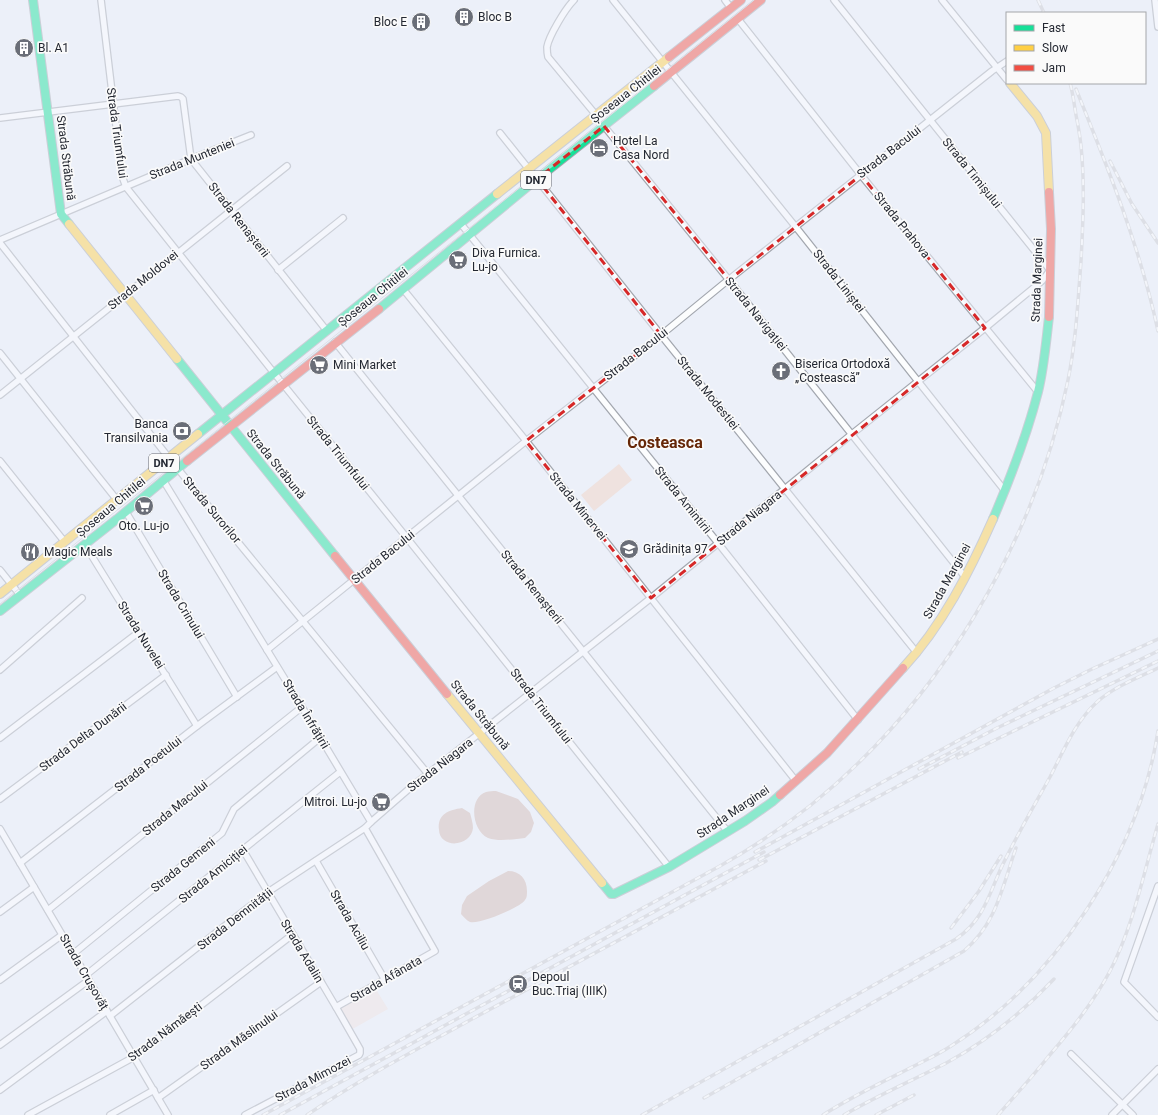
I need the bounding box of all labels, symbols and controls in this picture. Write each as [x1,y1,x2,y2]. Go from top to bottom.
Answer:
building icon: Bloc B [453,6,475,28]
place label: Bloc B [478,10,512,24]
building icon: Bloc E [410,11,432,33]
legend [1006,12,1146,84]
place label: Bloc E [374,15,407,29]
text: Fast [1042,21,1065,35]
building icon: Bl. A1 [13,37,35,59]
place label: Bl. A1 [38,41,69,55]
text: Slow [1042,41,1068,55]
text: Jam [1042,61,1066,75]
street label: Șoseaua Chitilei [588,62,665,127]
street label: Strada Triumfului [104,87,130,179]
street label: Strada Străbună [54,115,78,201]
street label: Strada Bacului [854,123,924,181]
place label: Hotel La Casa Nord [613,134,669,162]
street label: Strada Timișului [939,135,1005,212]
street label: Strada Munteniei [147,136,237,182]
hotel icon: Hotel La Casa Nord [588,137,610,159]
road number: DN7 [521,171,551,189]
street label: Strada Renașterii [205,180,273,261]
street label: Strada Prahova [871,189,933,261]
street label: Strada Marginei [1029,238,1045,322]
place label: Diva Furnica. Lu-jo [472,246,541,274]
street label: Strada Moldovei [105,247,181,313]
street label: Strada Liniștei [809,247,868,316]
supermarket icon: Diva Furnica. Lu-jo [447,249,469,271]
street label: Șoseaua Chitilei [335,265,411,330]
street label: Strada Navigației [721,274,790,354]
street label: Strada Bacului [601,325,671,383]
street label: Strada Modestiei [674,353,742,433]
supermarket icon: Mini Market [308,354,330,376]
place label: Biserica Ortodoxă „Costească” [795,357,890,385]
place label: Mini Market [333,358,396,372]
church icon: Biserica Ortodoxă „Costească” [770,360,792,382]
street label: Strada Triumfului [304,413,372,493]
place label: Banca Transilvania [104,417,168,445]
bank icon: Banca Transilvania [171,420,193,442]
street label: Strada Străbună [244,426,308,502]
district label: Costeasca [627,433,703,452]
road number: DN7 [149,454,179,472]
street label: Strada Amintirii [652,464,714,536]
street label: Strada Minervei [546,469,610,543]
street label: Șoseaua Chitilei [74,474,149,541]
street label: Strada Surorilor [180,474,244,546]
street label: Strada Niagara [714,488,784,548]
supermarket icon: Oto. Lu-jo [133,495,155,517]
place label: Oto. Lu-jo [119,519,170,533]
street label: Strada Bacului [349,527,417,587]
school or university icon: Grădinița 97 [618,538,640,560]
restaurant icon: Magic Meals [19,541,41,563]
street label: Strada Marginei [920,541,974,621]
place label: Grădinița 97 [643,542,708,557]
place label: Magic Meals [44,545,112,559]
street label: Strada Renașterii [497,547,566,627]
street label: Strada Crinului [155,567,207,641]
street label: Strada Nuvelei [115,599,167,671]
street label: Strada Triumfului [507,666,575,746]
street label: Strada Înfrățirii [279,676,333,752]
street label: Strada Străbună [448,677,512,753]
street label: Strada Delta Dunării [37,700,130,774]
street label: Strada Poetului [112,733,184,795]
street label: Strada Niagara [404,735,476,795]
street label: Strada Macului [139,777,211,839]
street label: Strada Marginei [694,783,772,841]
supermarket icon: Mitroi. Lu-jo [370,791,392,813]
place label: Mitroi. Lu-jo [304,795,367,809]
street label: Strada Gemeni [148,835,218,895]
street label: Strada Amiciției [176,842,251,907]
street label: Strada Demnității [194,885,276,954]
street label: Strada Aciliu [327,887,373,953]
street label: Strada Adalin [278,917,326,985]
street label: Strada Crușovăț [56,932,111,1013]
street label: Strada Afânata [348,953,424,1005]
place label: Depoul Buc.Triaj (IIIK) [532,970,607,998]
station icon: Depoul Buc.Triaj (IIIK) [507,973,529,995]
street label: Strada Nămăești [125,1000,206,1065]
street label: Strada Măslinului [198,1007,281,1073]
street label: Strada Mimozei [273,1053,353,1105]

